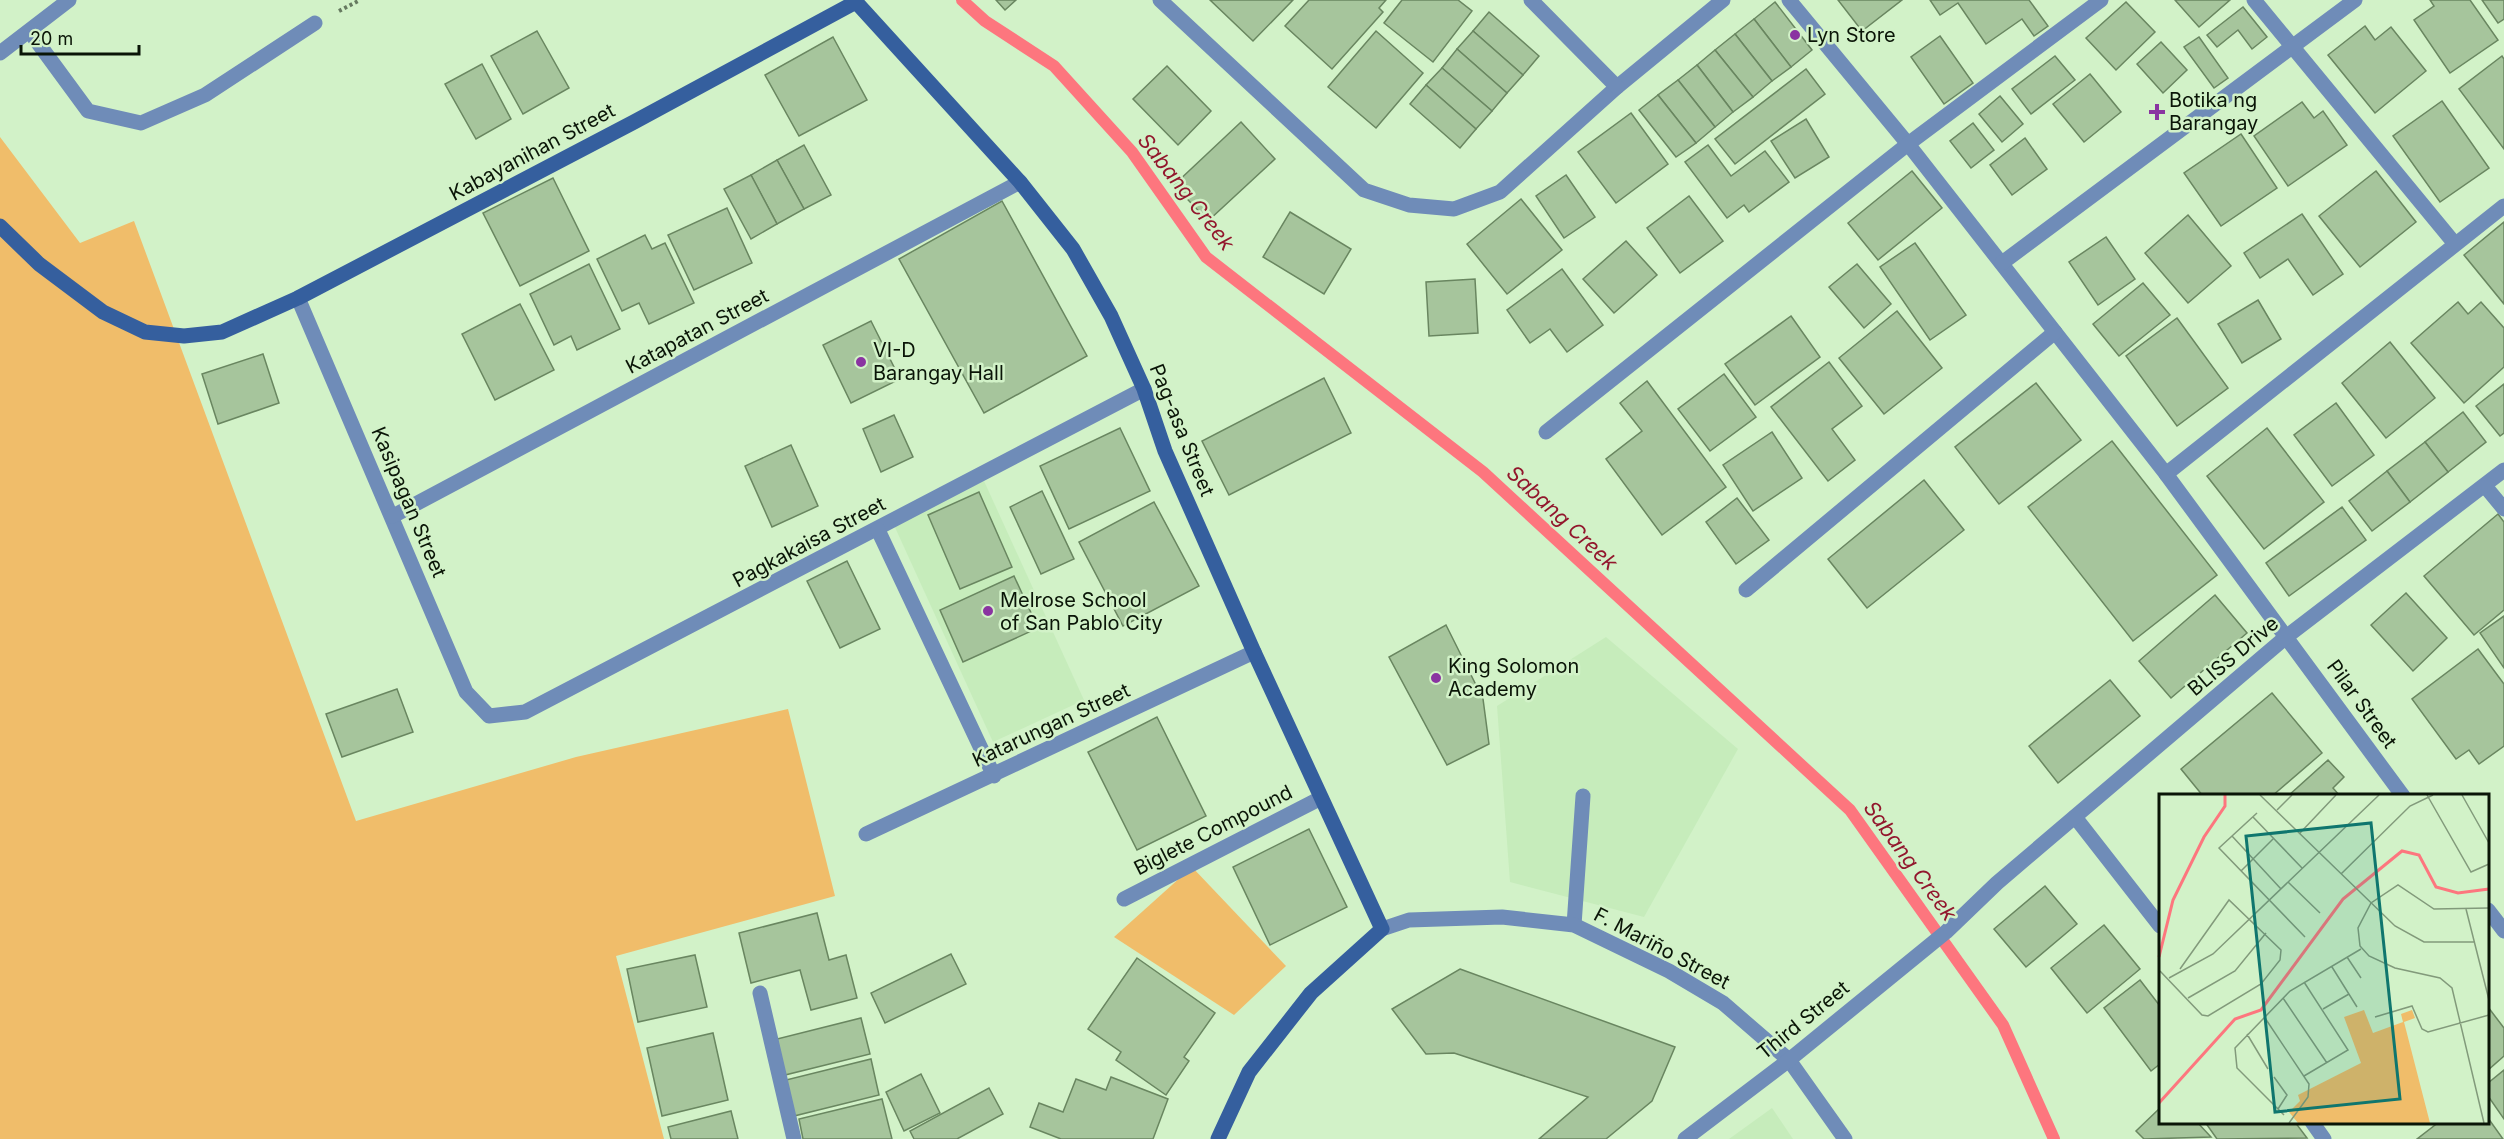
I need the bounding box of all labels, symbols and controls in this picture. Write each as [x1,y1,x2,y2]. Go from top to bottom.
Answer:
scale bar [21,18,140,56]
place label: Lyn Store [1807,23,1896,47]
text: 20 m [30,28,73,49]
marker: Lyn Store [1788,28,1802,42]
place label: Botika ng Barangay [2169,88,2258,135]
street label: Kabayanihan Street [445,98,619,206]
marker: Botika ng Barangay [2150,105,2164,119]
water label: Sabang Creek [1133,128,1240,256]
street label: Katapatan Street [622,283,773,379]
place label: VI-D Barangay Hall [873,338,1004,385]
marker: VI-D Barangay Hall [854,355,868,369]
street label: Pag-asa Street [1145,360,1220,500]
street label: Kasipagan Street [366,423,452,581]
water label: Sabang Creek [1502,460,1623,575]
street label: Pagkakaisa Street [729,491,890,592]
place label: Melrose School of San Pablo City [1000,588,1163,635]
marker: Melrose School of San Pablo City [981,604,995,618]
street label: BLISS Drive [2183,611,2283,701]
place label: King Solomon Academy [1448,654,1579,701]
street label: Pilar Street [2322,655,2402,753]
marker: King Solomon Academy [1429,671,1443,685]
street label: Katarungan Street [968,678,1134,772]
street label: Biglete Compound [1130,780,1296,880]
inset map [2159,794,2489,1124]
water label: Sabang Creek [1859,796,1962,926]
street label: F. Mariño Street [1590,902,1734,994]
street label: Third Street [1752,975,1854,1064]

